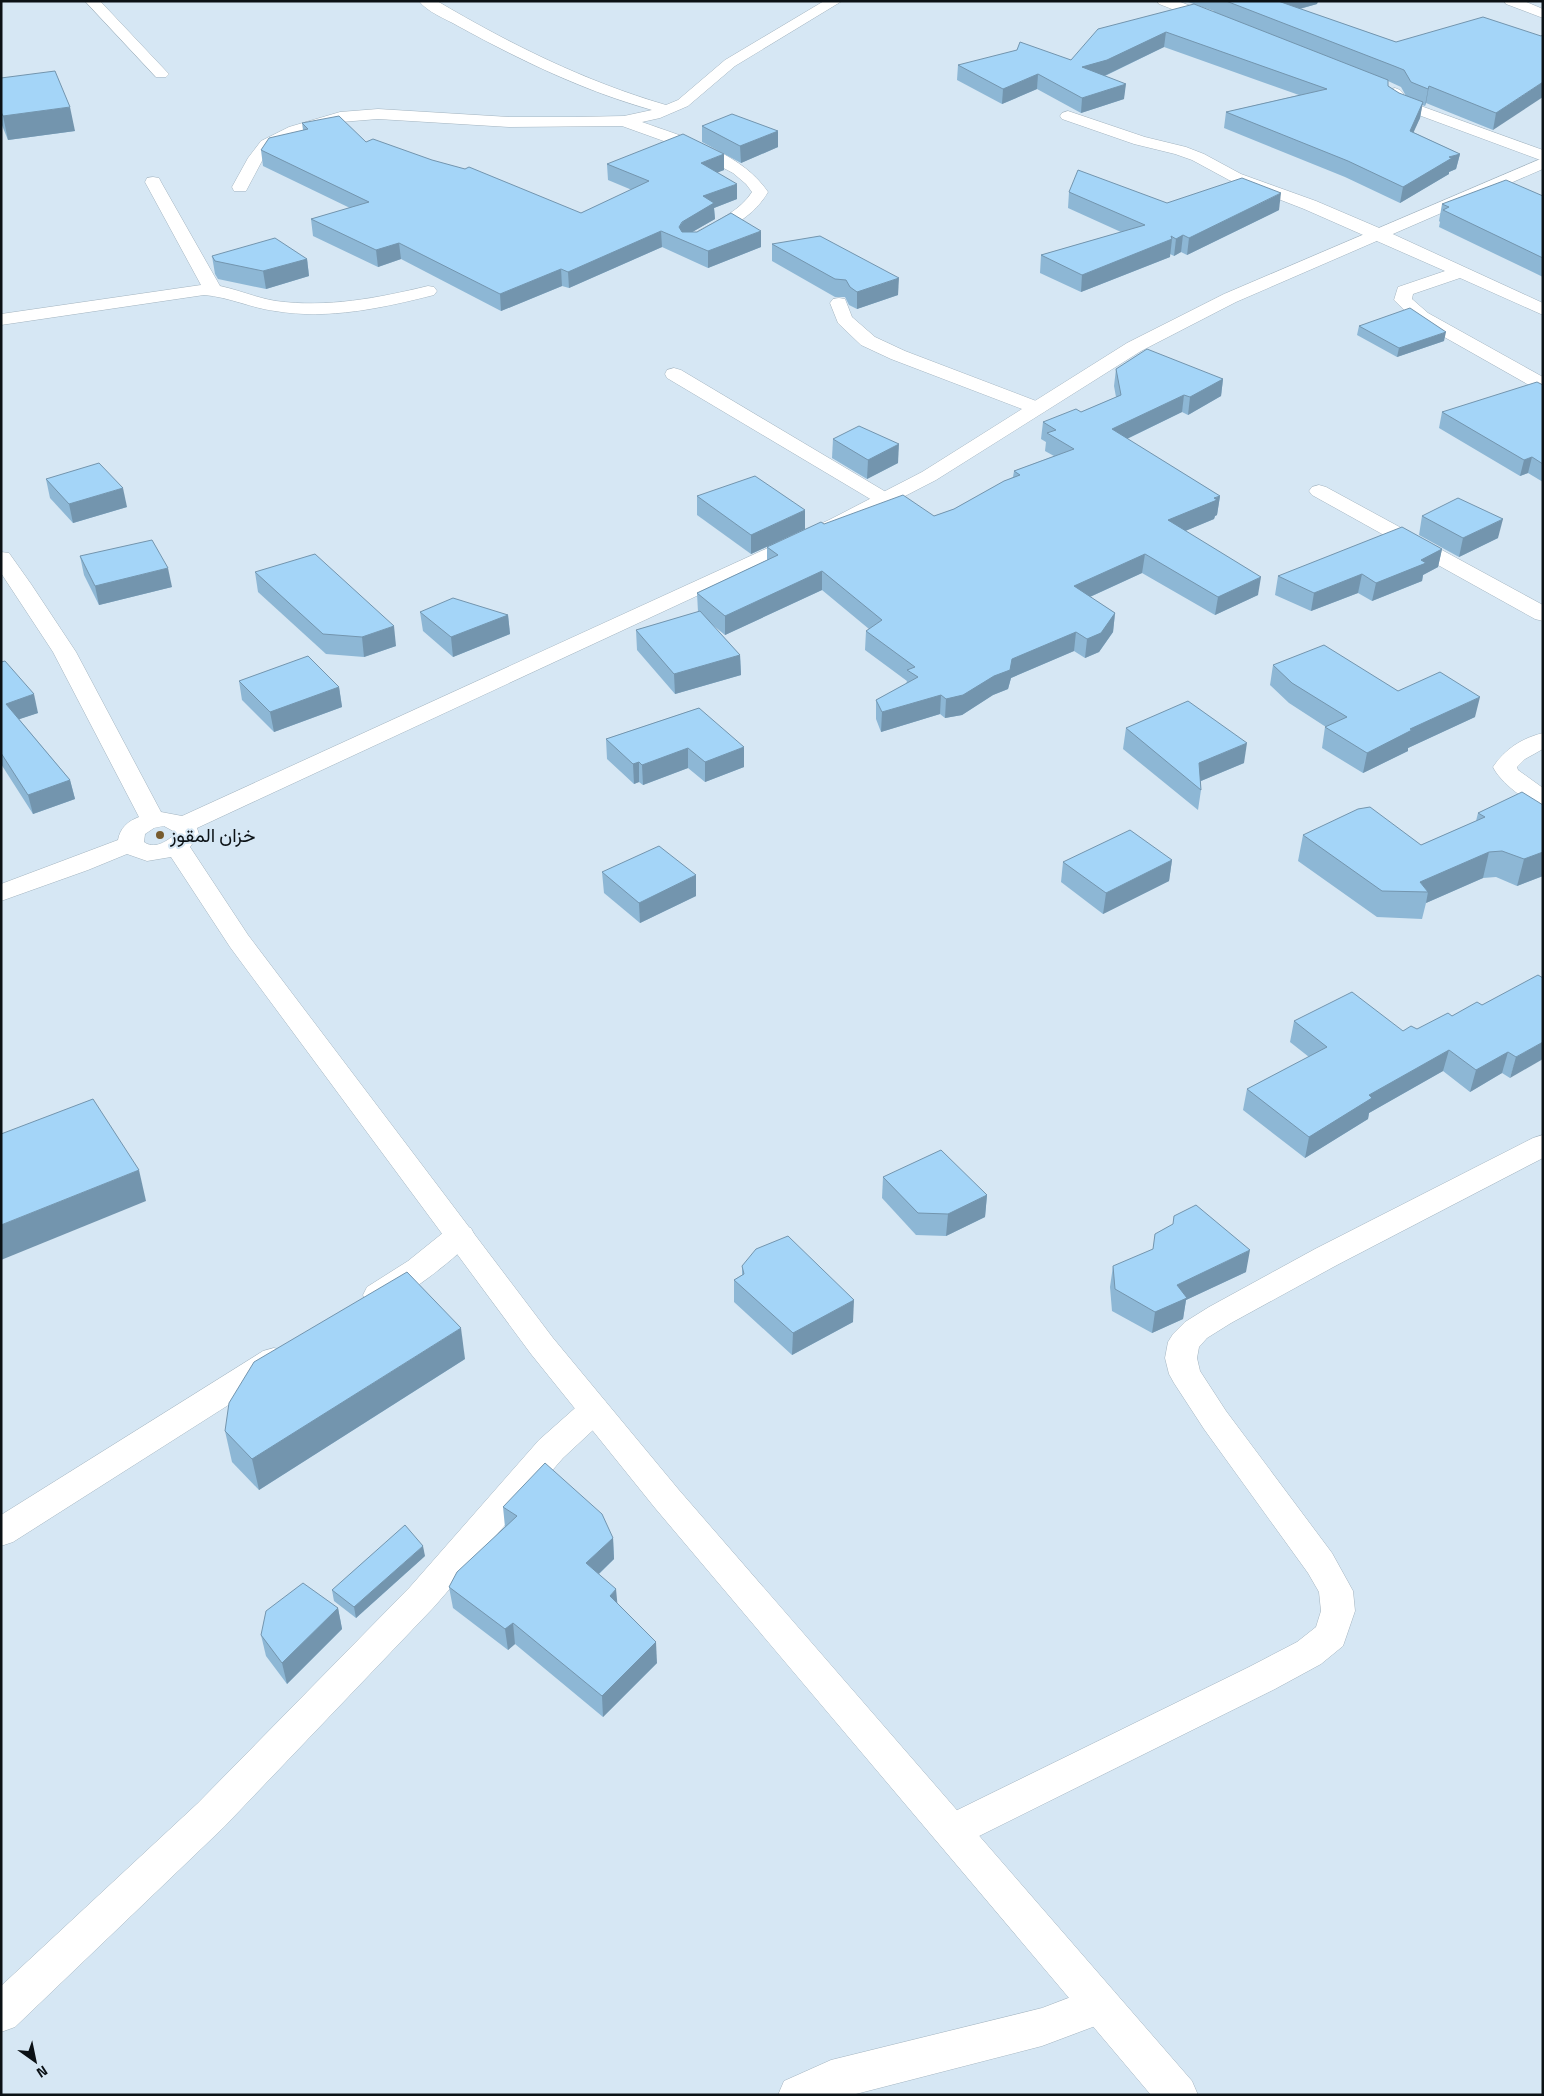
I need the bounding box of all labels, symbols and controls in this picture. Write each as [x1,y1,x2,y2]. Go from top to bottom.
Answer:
place label: خزان المقوز [169,820,255,849]
marker: خزان المقوز [154,829,166,841]
north arrow [10,2036,60,2086]
text: N [33,2061,52,2084]

